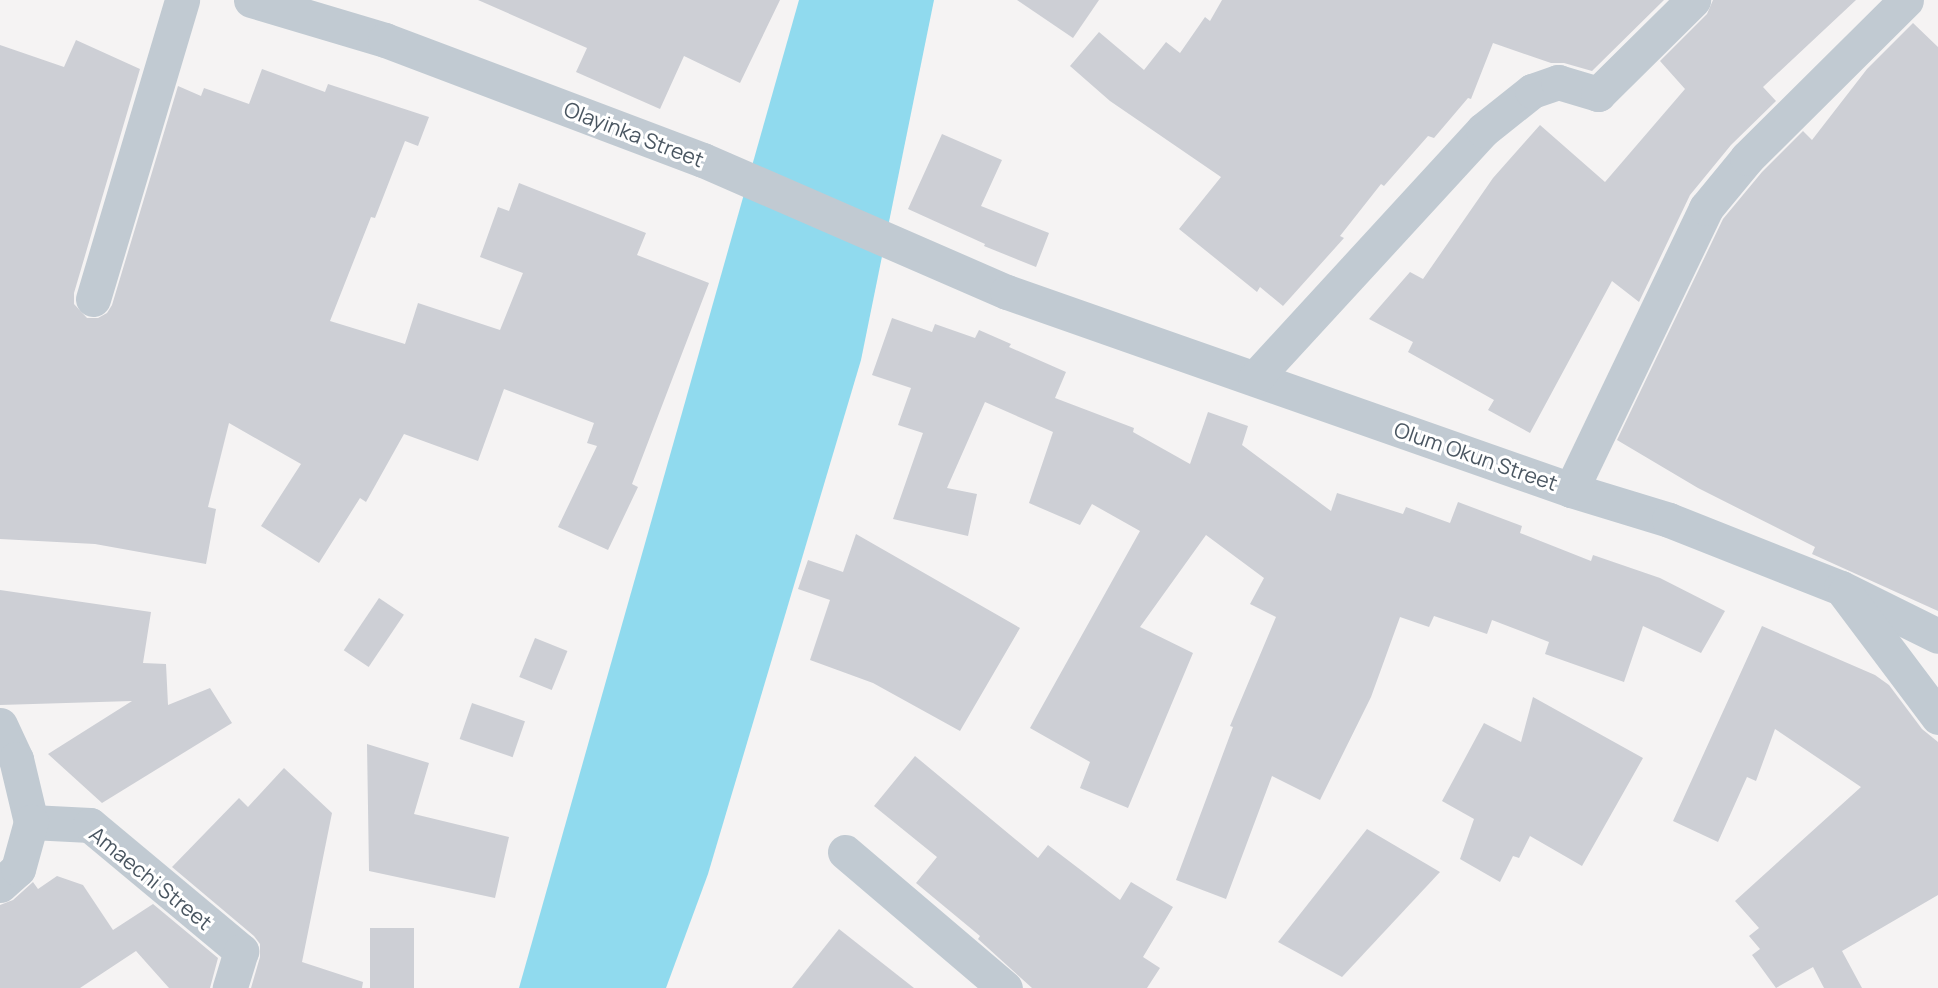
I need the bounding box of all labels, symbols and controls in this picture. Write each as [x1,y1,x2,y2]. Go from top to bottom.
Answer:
street label: Olayinka Street [561,96,707,172]
street label: Olum Okun Street [1391,416,1561,496]
street label: Amaechi Street [85,821,217,935]

